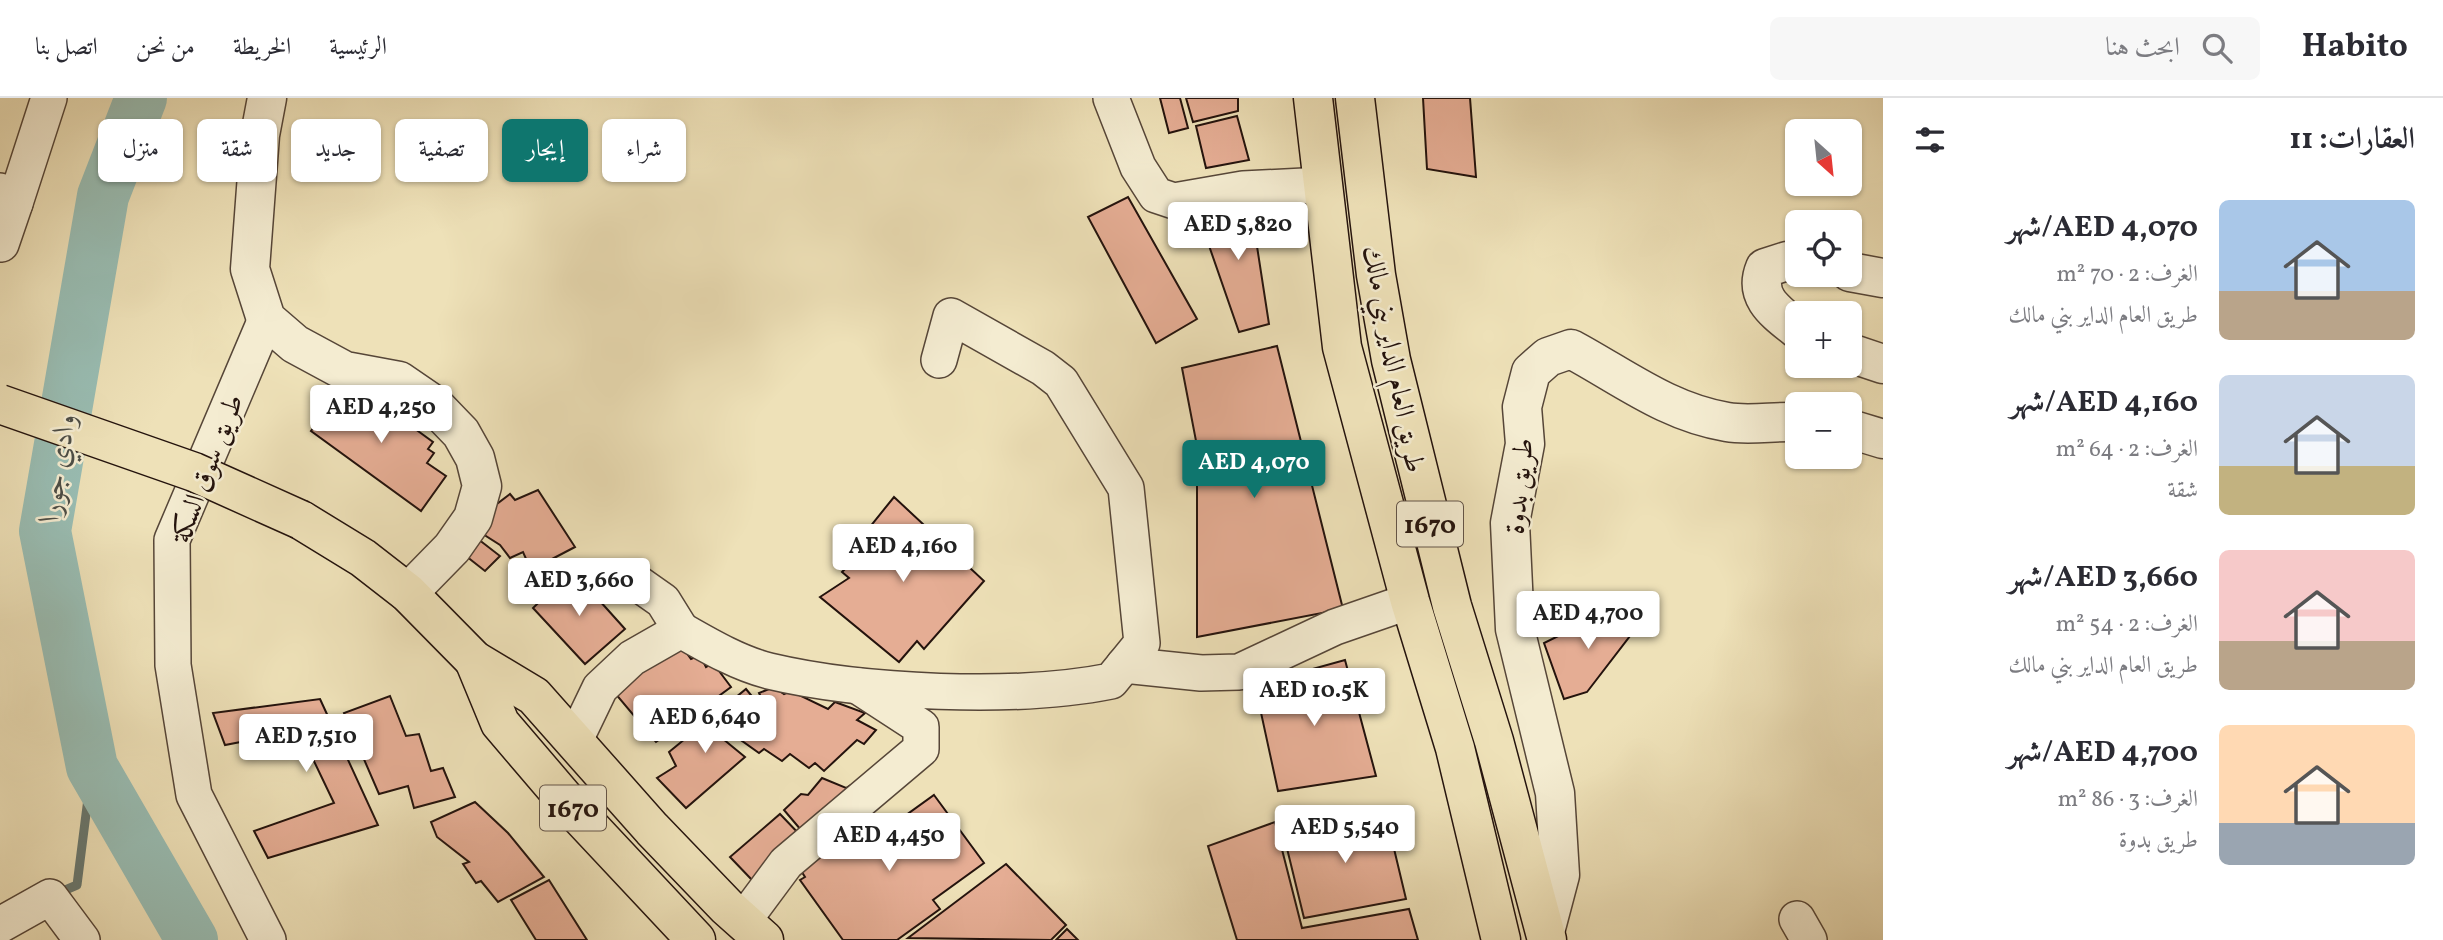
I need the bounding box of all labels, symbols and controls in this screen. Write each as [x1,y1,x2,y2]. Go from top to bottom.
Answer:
search box [1770,17,2260,80]
text: Habito [2302,25,2408,71]
icon: search [2198,29,2236,67]
text: ابحث هنا [2105,30,2180,66]
text: اتصل بنا [35,31,98,65]
text: من نحن [136,31,195,65]
text: الخريطة [233,31,291,65]
text: الرئيسية [329,31,387,65]
chip: منزل [98,119,183,182]
chip: شقة [197,119,277,182]
chip: جديد [291,119,381,182]
chip: تصفية [395,119,488,182]
chip: إيجار [502,119,588,182]
chip: شراء [602,119,686,182]
north arrow [1785,119,1862,196]
map controls [1785,119,1862,469]
text: العقارات: 11 [2289,119,2415,161]
icon: filters [1911,121,1949,159]
pin: AED 5,820 [1158,202,1318,262]
text: AED 4,070/شهر [2007,207,2198,249]
text: AED 5,820 [1184,209,1292,241]
button: locate [1785,210,1862,287]
icon: home [2275,228,2359,312]
street label: طريق العام الداير بني مالك [1348,242,1434,477]
text: الغرف: 2 · 70 m² [2056,259,2198,291]
text: طريق العام الداير بني مالك [2008,300,2198,332]
button: + [1785,301,1862,378]
text: AED 4,160/شهر [2010,382,2198,424]
pin: AED 4,250 [301,386,461,445]
street label: طريق سوق السكة [161,389,255,551]
text: AED 4,250 [326,392,436,424]
button: − [1785,392,1862,469]
icon: home [2275,403,2359,487]
water label: وادي جورا [29,410,89,526]
text: الغرف: 2 · 64 m² [2056,434,2198,466]
street label: طريق بدوة [1496,436,1545,536]
pin: AED 4,070 [1174,440,1334,500]
text: AED 4,070 [1198,447,1310,479]
text: شقة [2168,475,2198,507]
road number: 1670 [1397,502,1463,546]
pin: AED 4,160 [823,524,983,584]
text: AED 4,160 [849,531,957,563]
text: AED 3,660/شهر [2009,557,2198,599]
pin: AED 3,660 [499,559,659,618]
text: AED 3,660 [524,565,634,597]
icon: home [2275,578,2359,662]
pin: AED 4,700 [1508,592,1668,651]
text: AED 4,700 [1533,598,1643,630]
text: الغرف: 2 · 54 m² [2056,609,2198,641]
text: طريق العام الداير بني مالك [2008,650,2198,682]
pin: AED 10.5K [1234,668,1394,728]
text: AED 10.5K [1259,675,1369,707]
pin: AED 6,640 [625,696,785,755]
text: AED 6,640 [649,702,761,734]
pin: AED 7,510 [226,714,386,774]
text: AED 7,510 [255,721,357,753]
text: AED 4,700/شهر [2007,732,2198,774]
icon: home [2275,753,2359,837]
text: الغرف: 3 · 86 m² [2058,784,2198,816]
road number: 1670 [540,786,606,830]
pin: AED 5,540 [1265,806,1425,865]
text: AED 5,540 [1291,812,1399,844]
pin: AED 4,450 [809,814,969,873]
text: AED 4,450 [833,820,945,852]
text: طريق بدوة [2119,825,2198,857]

